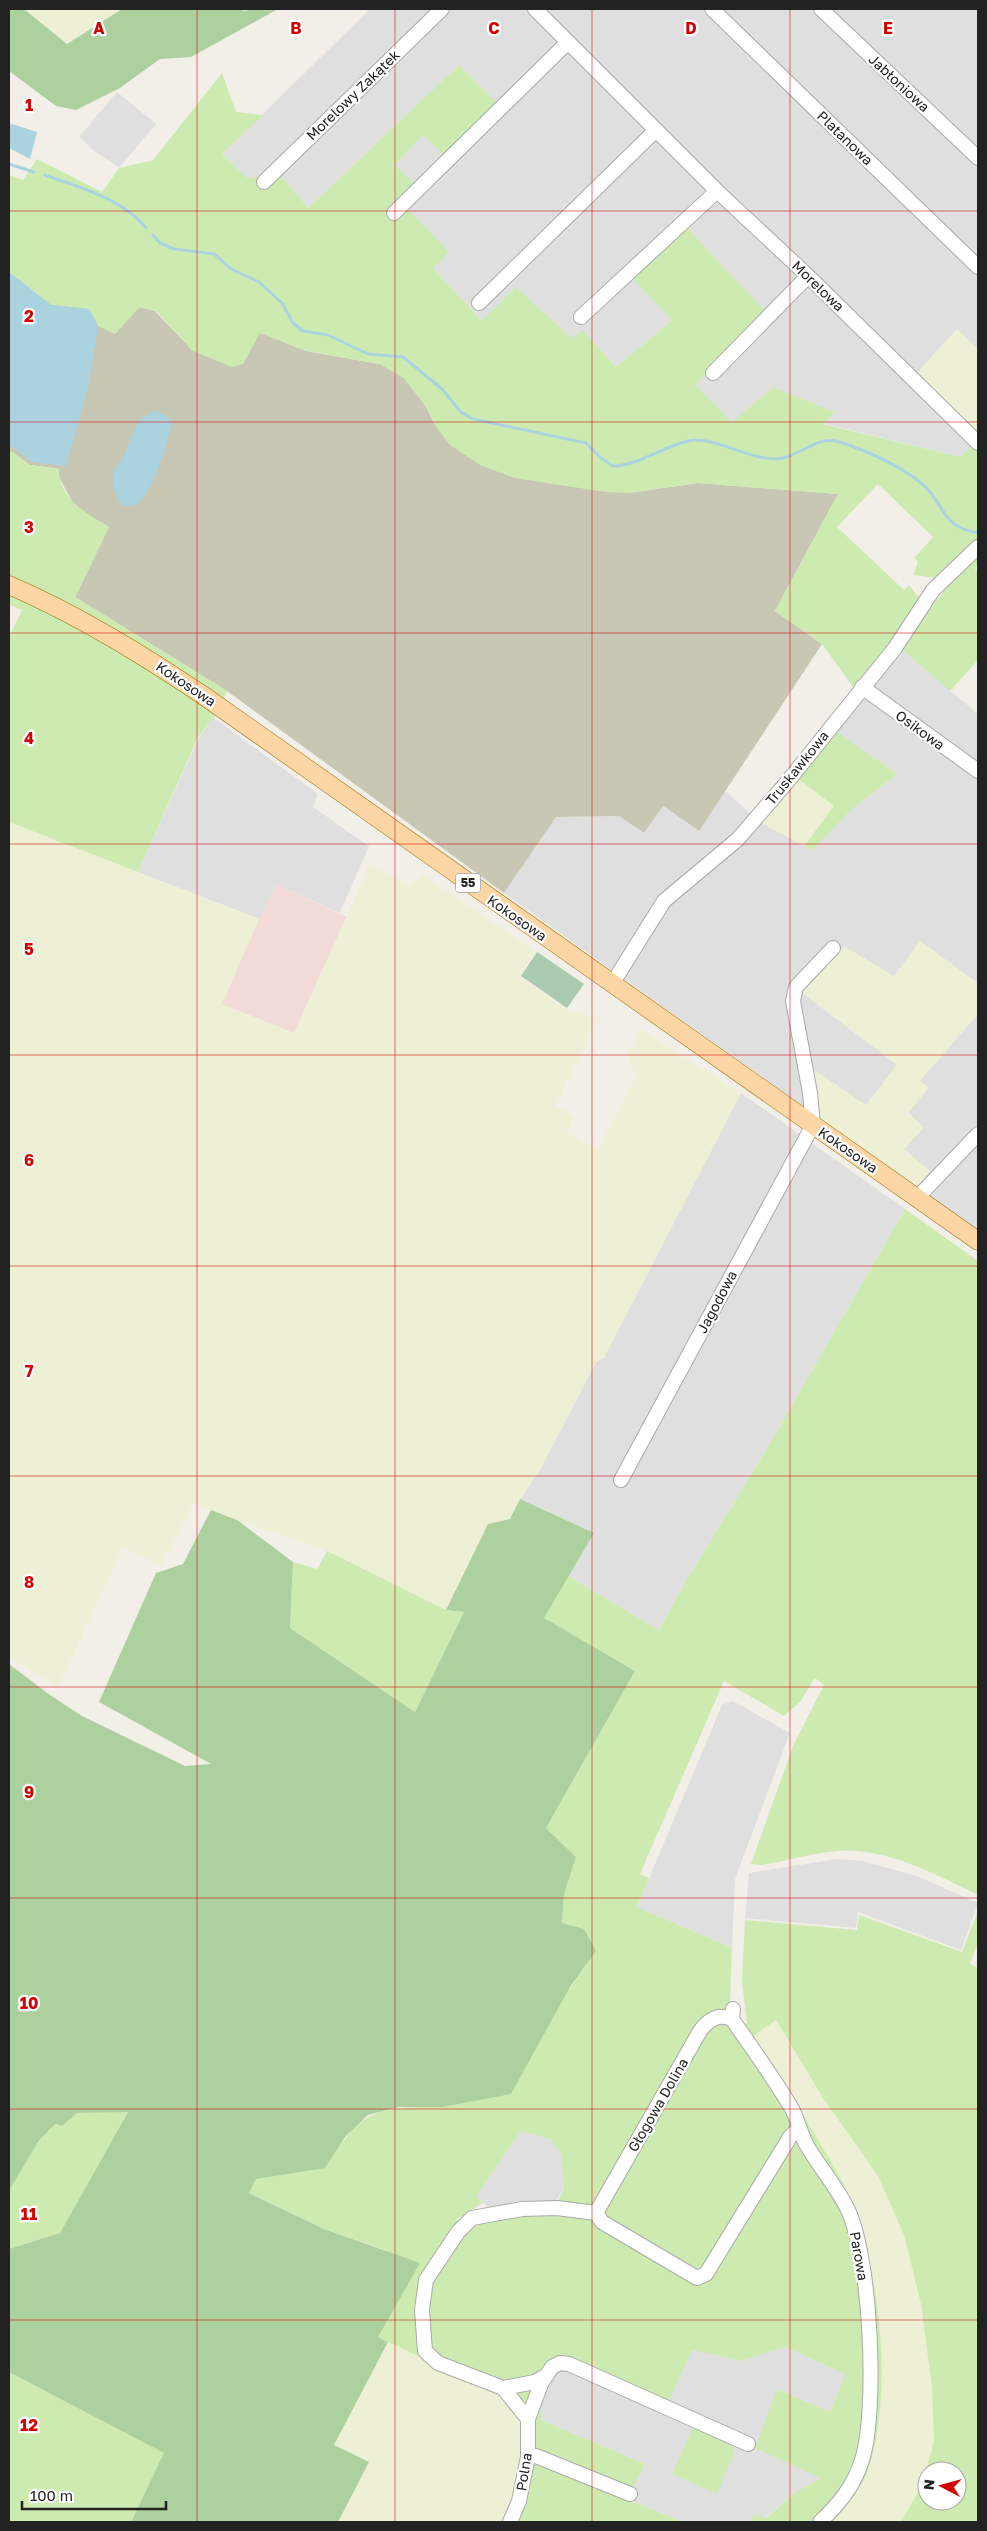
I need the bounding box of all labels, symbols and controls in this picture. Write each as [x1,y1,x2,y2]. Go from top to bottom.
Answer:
text: A [93,18,105,38]
text: B [290,18,302,38]
text: C [488,18,500,38]
text: D [685,18,697,38]
text: E [883,18,893,38]
street label: Morelowy Zakątek [303,46,403,143]
street label: Jabłoniowa [865,50,933,115]
text: 1 [25,95,33,115]
street label: Platanowa [814,107,877,168]
street label: Morelowa [789,257,848,314]
text: 2 [24,306,34,326]
text: 3 [24,517,34,537]
street label: Kokosowa [153,657,219,710]
street label: Osikowa [892,706,948,753]
street label: Truskawkowa [762,727,832,808]
text: 4 [24,728,34,748]
road number: 55 [456,874,480,892]
street label: Kokosowa [484,891,550,944]
text: 5 [24,939,34,959]
street label: Kokosowa [815,1123,881,1176]
text: 6 [24,1150,34,1170]
street label: Jagodowa [693,1268,740,1336]
text: 7 [25,1361,34,1381]
text: 8 [24,1572,34,1592]
text: 9 [24,1782,34,1802]
text: 10 [20,1993,38,2013]
street label: Głogowa Dolina [624,2055,691,2155]
text: 11 [21,2204,37,2224]
street label: Parowa [847,2230,872,2282]
text: 12 [20,2415,38,2435]
street label: Polna [512,2452,535,2492]
north arrow [917,2461,967,2511]
scale bar [22,2478,166,2510]
text: N [920,2478,938,2491]
text: 100 m [30,2486,73,2504]

